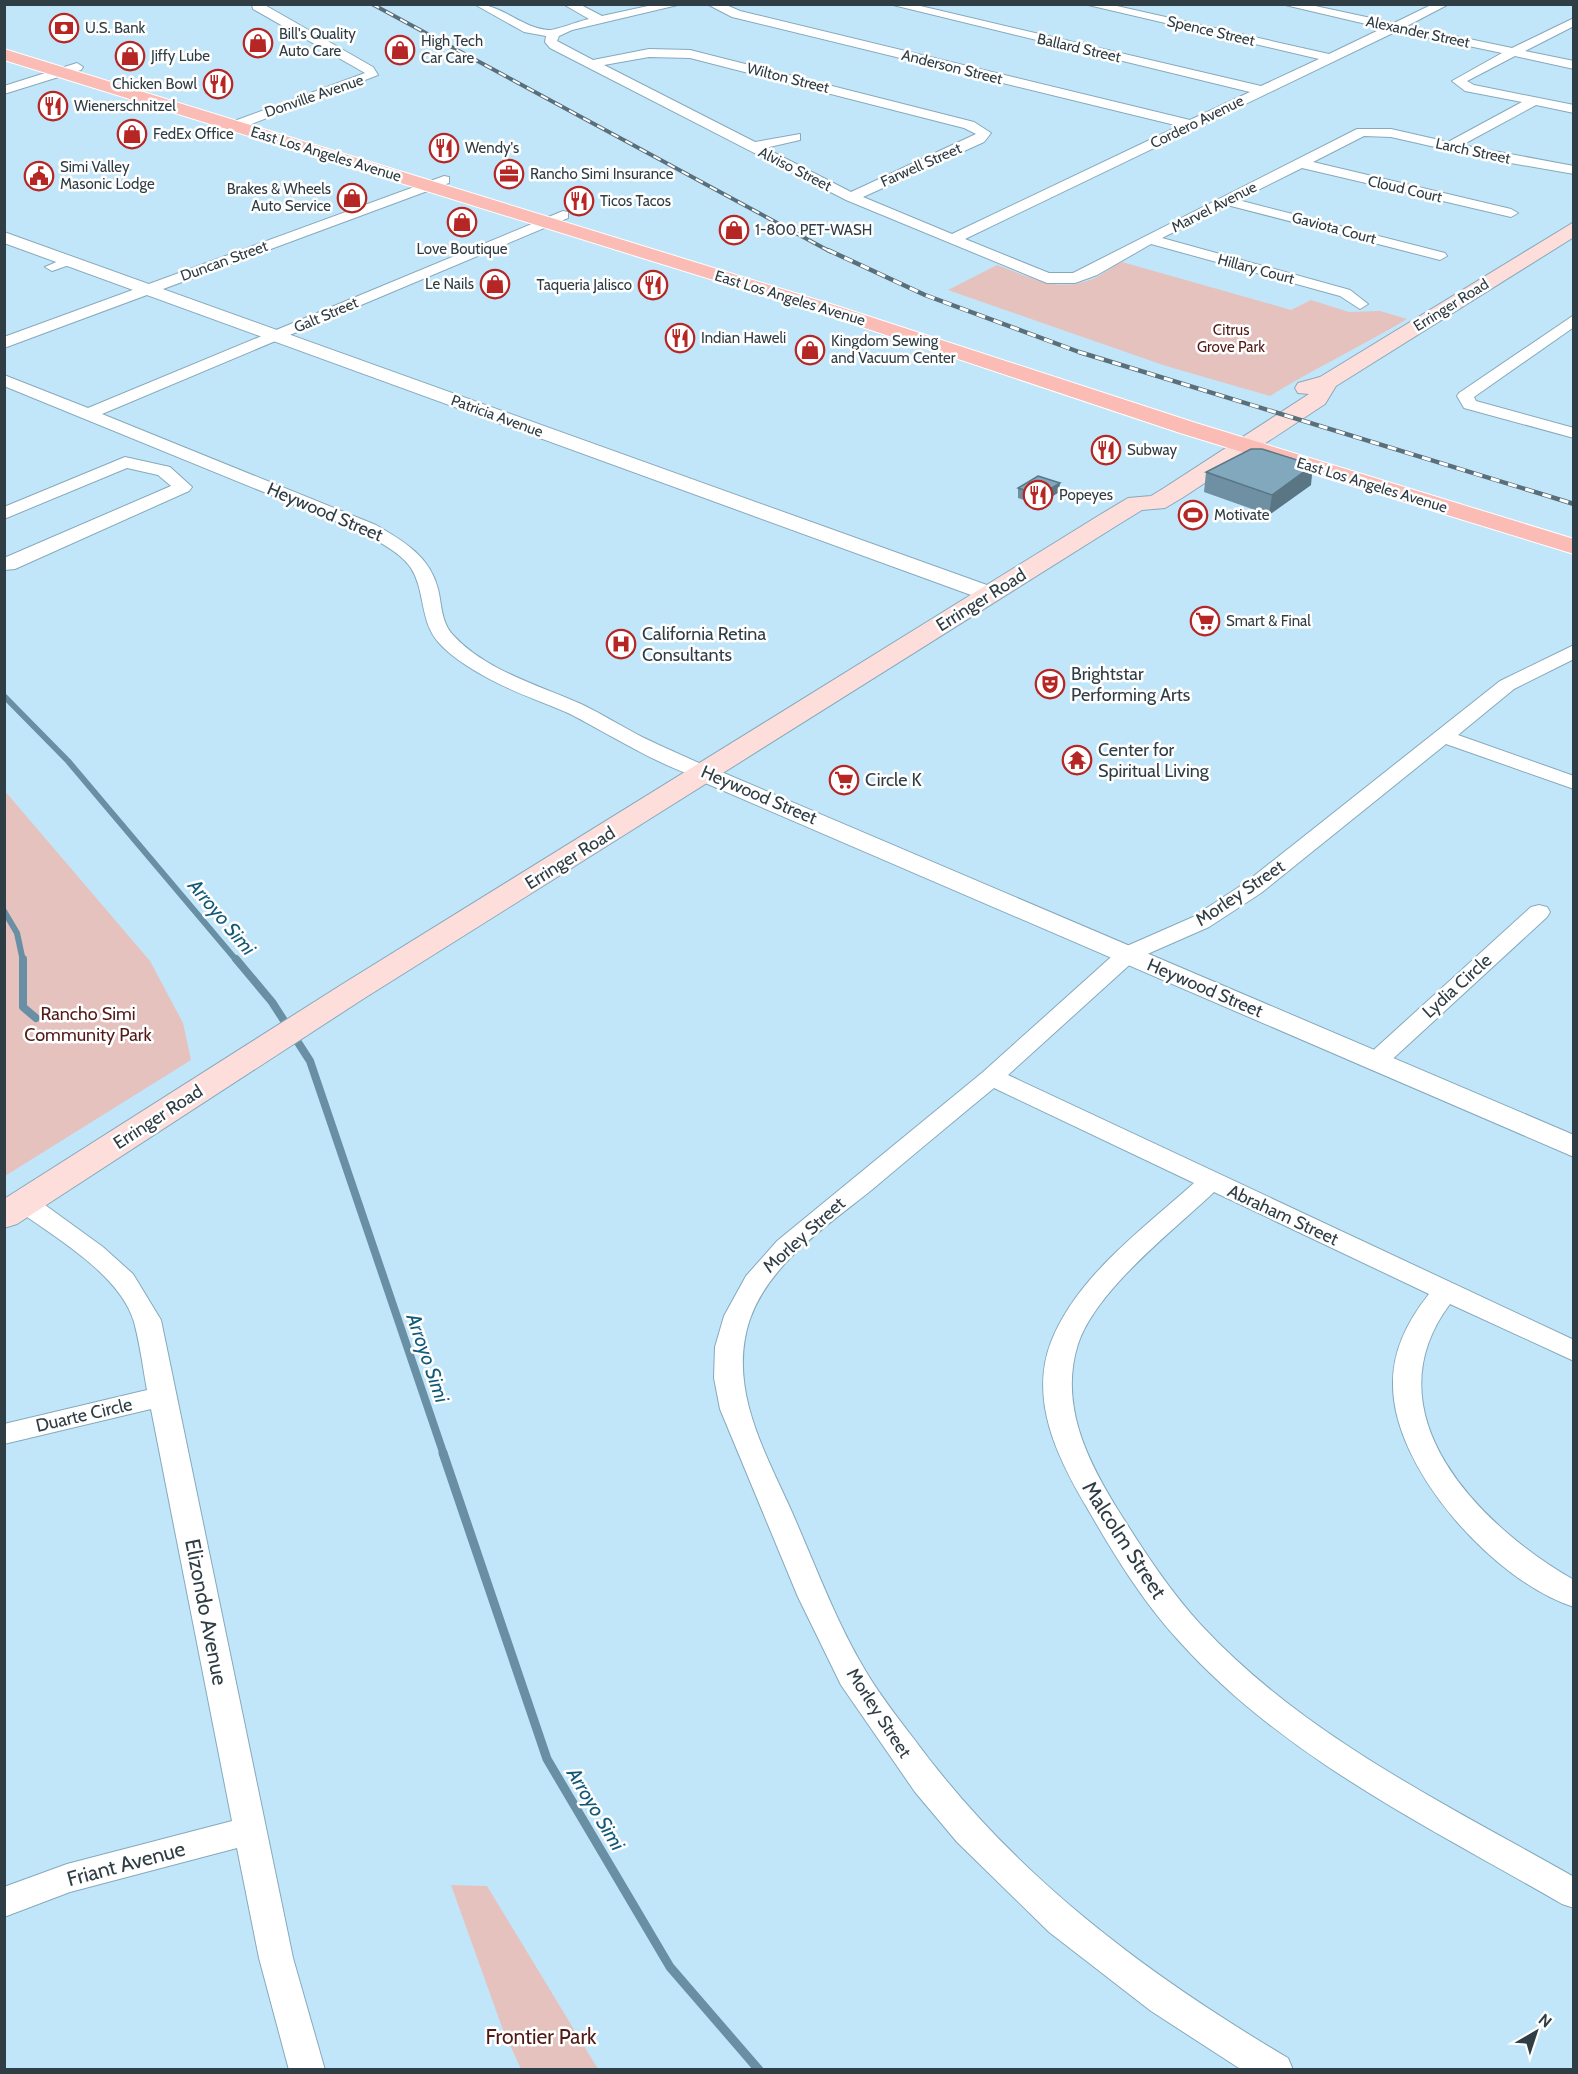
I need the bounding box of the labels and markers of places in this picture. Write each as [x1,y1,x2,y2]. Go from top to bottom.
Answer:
bank icon: U.S. Bank [48,12,80,44]
place label: U.S. Bank [85,19,146,37]
place label: Bill's Quality Auto Care [279,25,356,60]
shop icon: Bill's Quality Auto Care [242,27,274,59]
place label: High Tech Car Care [421,32,483,67]
shop icon: High Tech Car Care [384,34,416,66]
shop icon: Jiffy Lube [114,40,146,72]
place label: Jiffy Lube [150,47,210,65]
restaurant icon: Chicken Bowl [202,68,234,100]
place label: Chicken Bowl [112,75,197,93]
restaurant icon: Wienerschnitzel [37,90,69,122]
place label: Wienerschnitzel [74,97,176,115]
shop icon: FedEx Office [116,118,148,150]
place label: FedEx Office [153,125,234,143]
restaurant icon: Wendy's [428,132,460,164]
place label: Wendy's [465,139,519,157]
place label: Simi Valley Masonic Lodge [60,158,155,193]
office icon: Rancho Simi Insurance [493,158,525,190]
public building icon: Simi Valley Masonic Lodge [23,160,55,192]
place label: Rancho Simi Insurance [530,165,674,183]
place label: Brakes & Wheels Auto Service [227,180,331,215]
shop icon: Brakes & Wheels Auto Service [336,182,368,214]
restaurant icon: Ticos Tacos [563,185,595,217]
place label: Ticos Tacos [600,192,671,210]
shop icon: Love Boutique [446,206,478,238]
shop icon: 1-800 PET-WASH [718,214,750,246]
place label: 1-800 PET-WASH [755,221,872,239]
place label: Love Boutique [417,240,508,258]
shop icon: Le Nails [479,268,511,300]
restaurant icon: Taqueria Jalisco [637,269,669,301]
place label: Le Nails [425,275,474,293]
place label: Taqueria Jalisco [537,276,632,294]
restaurant icon: Indian Haweli [664,322,696,354]
place label: Indian Haweli [701,329,786,347]
place label: Kingdom Sewing and Vacuum Center [831,332,956,367]
shop icon: Kingdom Sewing and Vacuum Center [794,334,826,366]
restaurant icon: Subway [1090,434,1122,466]
place label: Subway [1127,441,1177,459]
restaurant icon: Popeyes [1022,479,1054,511]
place label: Popeyes [1059,486,1113,504]
sports icon: Motivate [1177,499,1209,531]
place label: Motivate [1214,506,1270,524]
supermarket icon: Smart & Final [1189,605,1221,637]
place label: Smart & Final [1226,612,1311,630]
place label: California Retina Consultants [642,623,766,666]
hospital icon: California Retina Consultants [605,628,637,660]
place label: Brightstar Performing Arts [1071,663,1190,706]
theatre icon: Brightstar Performing Arts [1034,668,1066,700]
place label: Center for Spiritual Living [1098,739,1210,782]
temple icon: Center for Spiritual Living [1061,744,1093,776]
supermarket icon: Circle K [828,764,860,796]
place label: Circle K [865,769,923,791]

